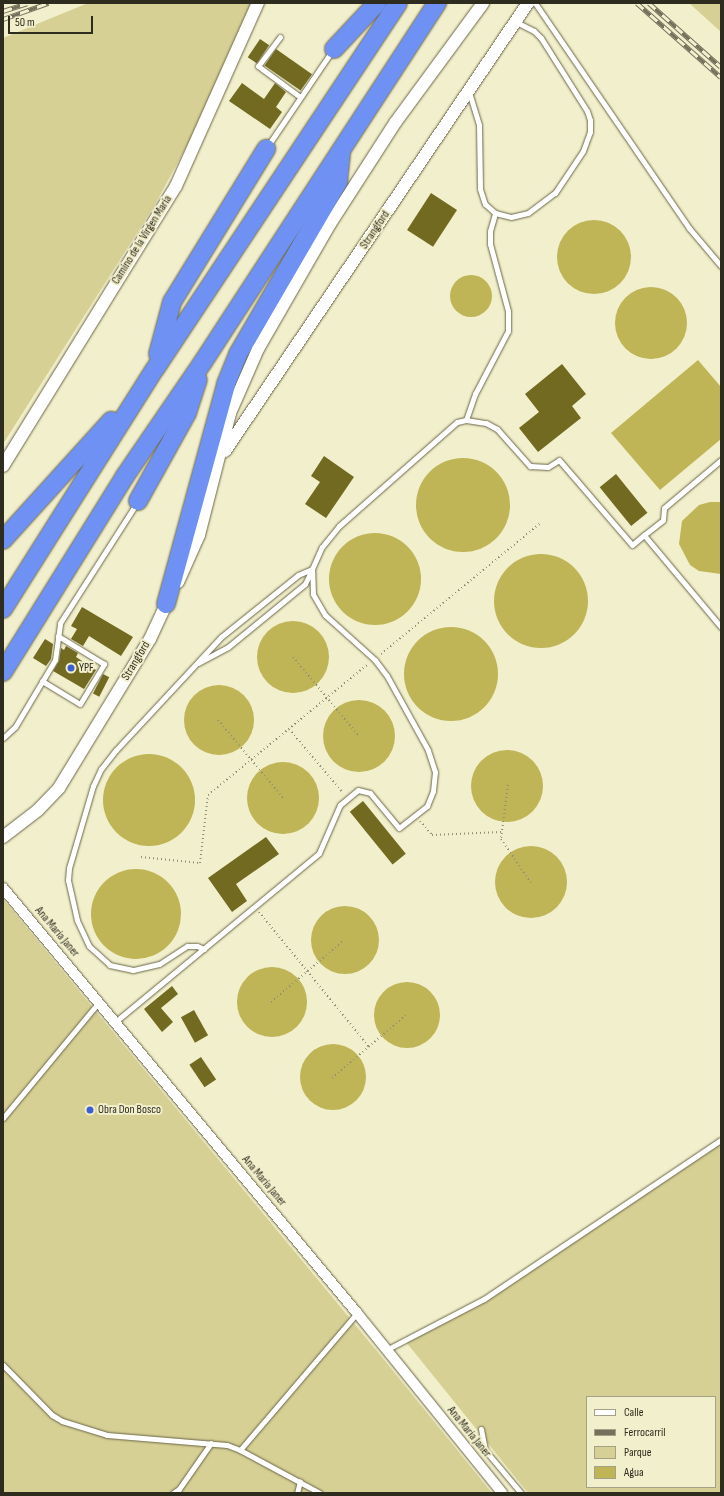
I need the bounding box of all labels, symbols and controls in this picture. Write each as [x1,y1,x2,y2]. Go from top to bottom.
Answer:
scale bar [10,8,95,34]
text: 50 m [15,15,35,30]
street label: Camino de la Virgen María [109,193,175,287]
street label: Strangford [357,208,393,252]
street label: Strangford [119,639,153,683]
place label: YPF [79,661,94,675]
marker: YPF [66,663,76,673]
street label: Ana María Janer [32,904,82,960]
place label: Obra Don Bosco [98,1103,161,1117]
marker: Obra Don Bosco [85,1105,95,1115]
street label: Ana María Janer [239,1153,289,1209]
legend [586,1396,716,1488]
street label: Ana María Janer [444,1404,494,1460]
text: Calle [624,1405,644,1420]
text: Ferrocarril [624,1425,666,1440]
text: Parque [624,1445,652,1460]
text: Agua [624,1465,644,1480]

